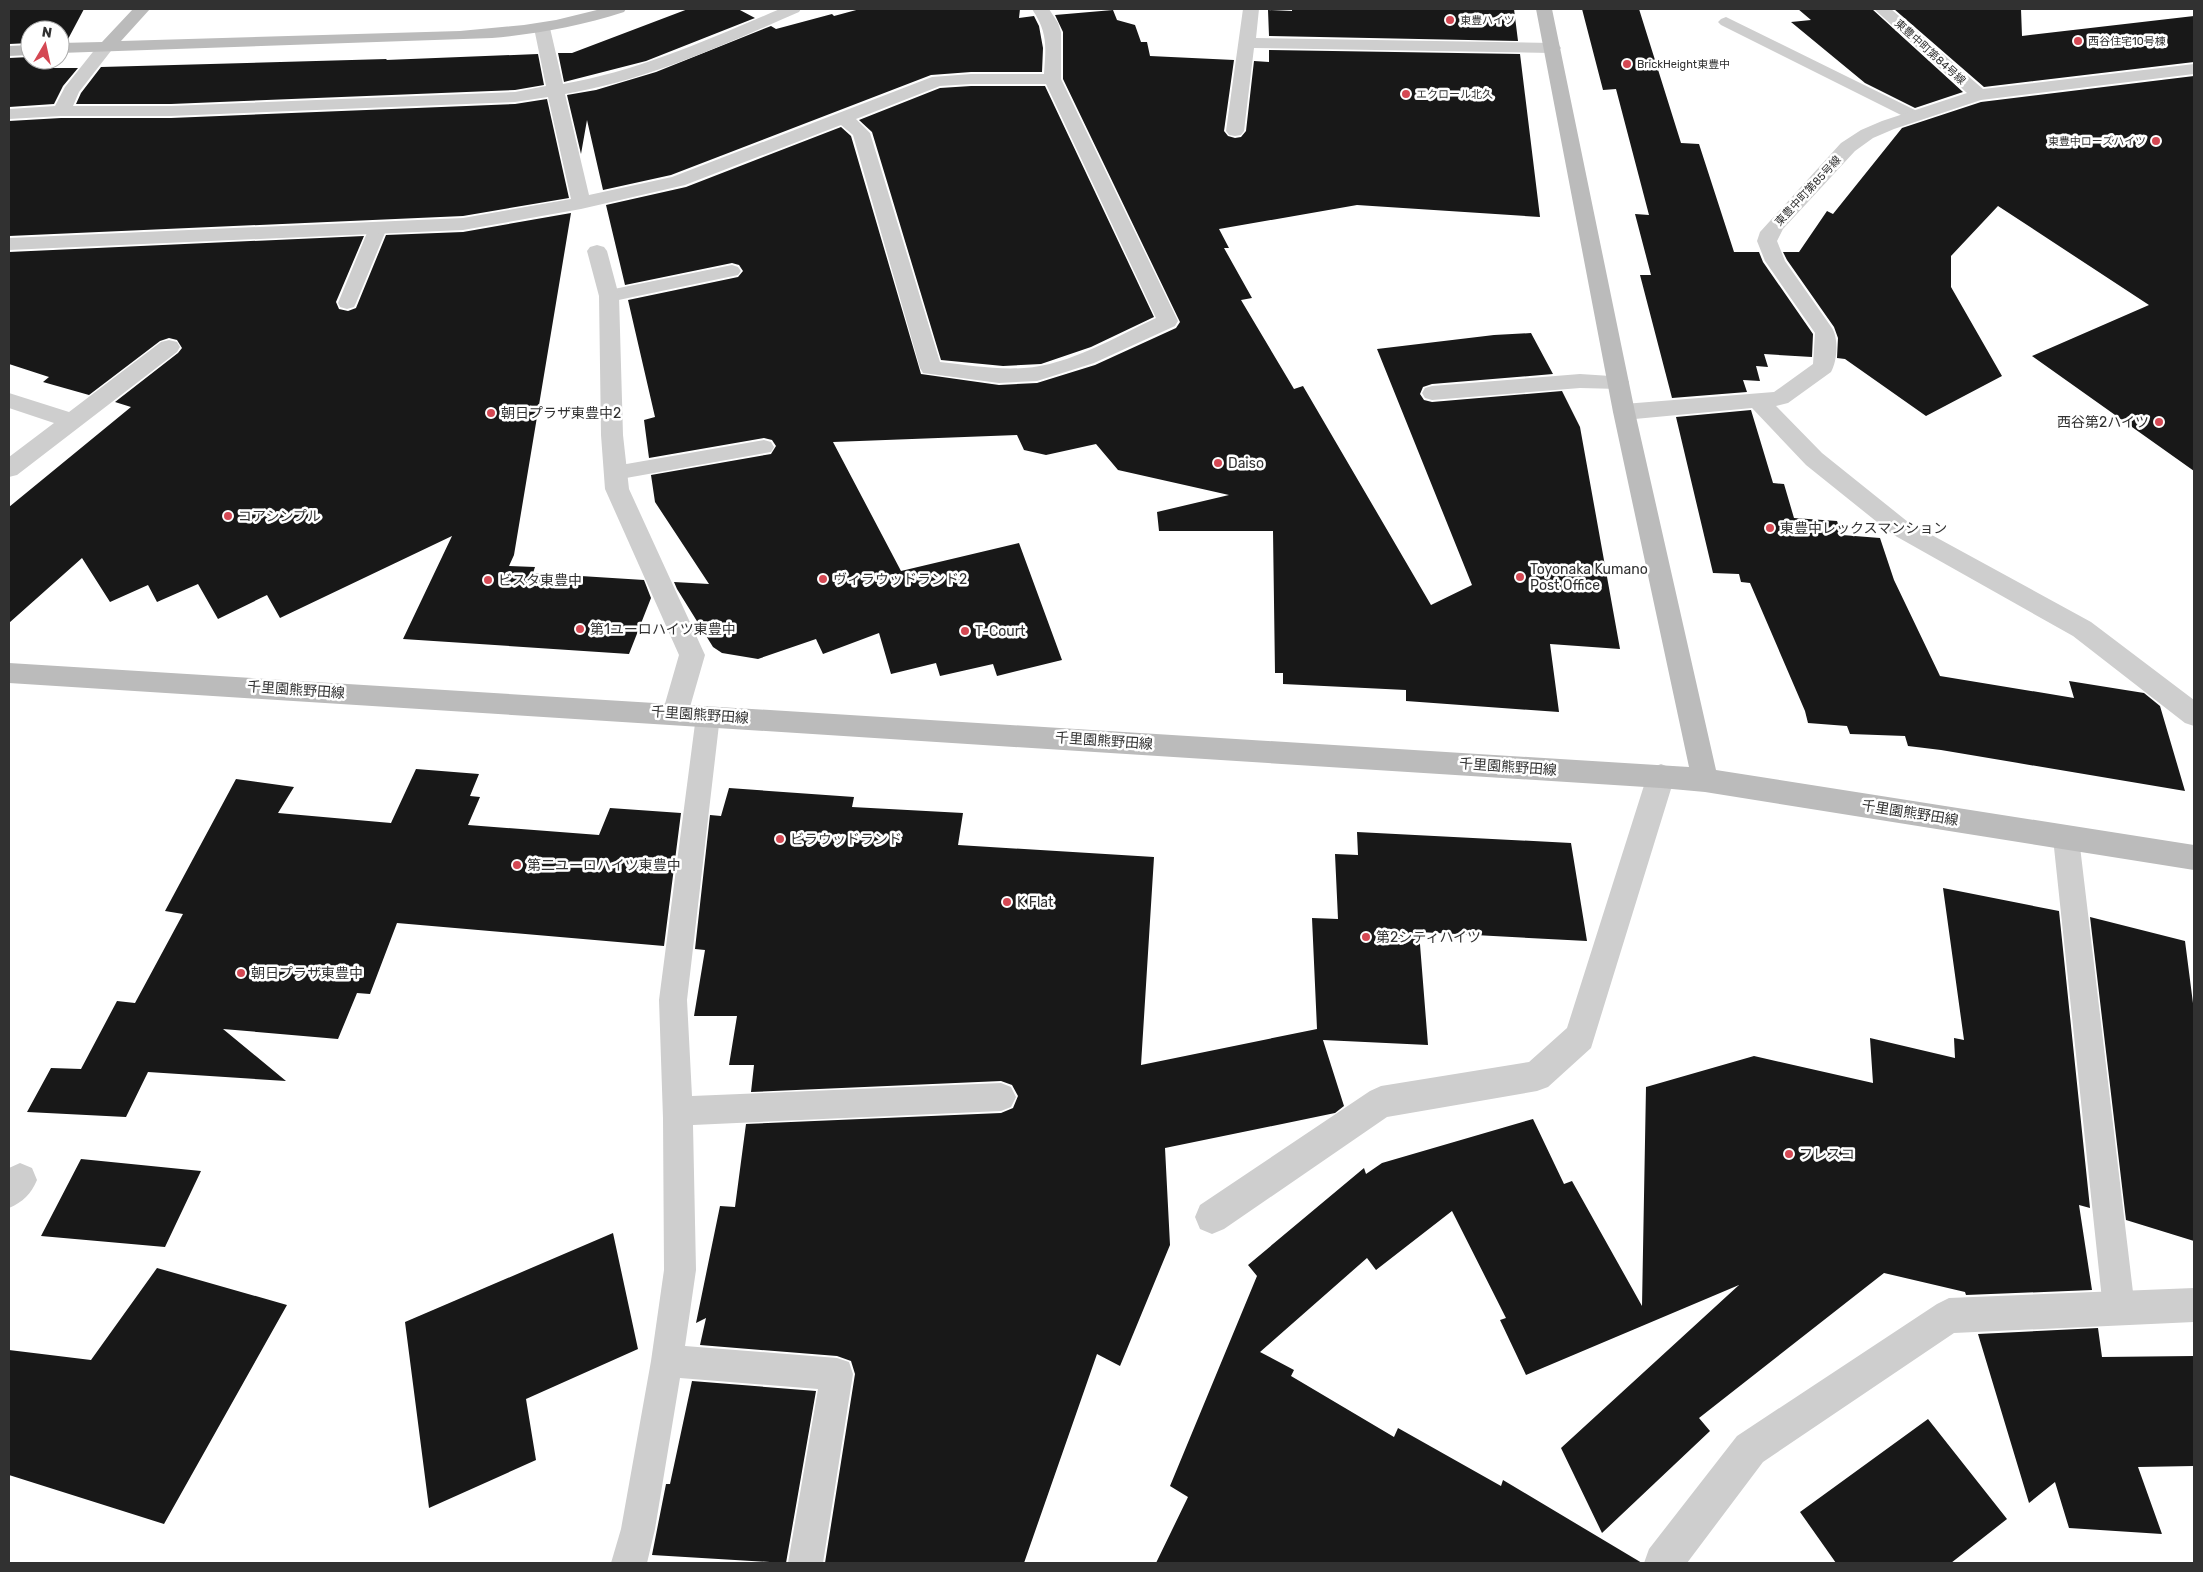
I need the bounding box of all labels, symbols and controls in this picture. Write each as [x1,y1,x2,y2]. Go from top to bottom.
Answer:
marker: 東豊ハイツ [1444,14,1456,26]
place label: 東豊ハイツ [1460,14,1515,27]
street label: 東豊中町第84号線 [1892,17,1968,87]
north arrow [20,20,70,70]
text: N [41,23,53,42]
marker: 西谷住宅10号棟 [2072,35,2084,47]
place label: 西谷住宅10号棟 [2088,35,2166,48]
marker: BrickHeight東豊中 [1621,58,1633,70]
place label: BrickHeight東豊中 [1637,58,1730,71]
marker: エクロール北久 [1400,88,1412,100]
place label: エクロール北久 [1416,88,1493,101]
place label: 東豊中ローズハイツ [2048,135,2146,148]
marker: 東豊中ローズハイツ [2150,135,2162,147]
street label: 東豊中町第85号線 [1772,153,1844,229]
place label: 朝日プラザ東豊中2 [501,405,621,422]
marker: 朝日プラザ東豊中2 [485,407,497,419]
place label: 西谷第2ハイツ [2057,414,2149,431]
marker: 西谷第2ハイツ [2153,416,2165,428]
place label: Daiso [1228,455,1264,472]
marker: Daiso [1212,457,1224,469]
place label: コアシンプル [238,508,321,525]
marker: コアシンプル [222,510,234,522]
place label: 東豊中レックスマンション [1780,520,1947,537]
marker: 東豊中レックスマンション [1764,522,1776,534]
place label: Toyonaka Kumano Post Office [1530,561,1648,594]
place label: ヴィラウッドランド2 [833,571,967,588]
marker: Toyonaka Kumano Post Office [1514,571,1526,583]
place label: ビスタ東豊中 [498,572,582,589]
marker: ヴィラウッドランド2 [817,573,829,585]
marker: ビスタ東豊中 [482,574,494,586]
place label: 第1ユーロハイツ東豊中 [590,621,736,638]
marker: 第1ユーロハイツ東豊中 [574,623,586,635]
place label: T-Court [975,623,1026,640]
marker: T-Court [959,625,971,637]
street label: 千里園熊野田線 [247,678,345,702]
street label: 千里園熊野田線 [651,703,749,727]
street label: 千里園熊野田線 [1055,729,1153,753]
street label: 千里園熊野田線 [1459,755,1557,779]
street label: 千里園熊野田線 [1860,797,1960,829]
place label: ビラウッドランド [790,831,902,848]
marker: ビラウッドランド [774,833,786,845]
place label: 第二ユーロハイツ東豊中 [527,857,681,874]
marker: 第二ユーロハイツ東豊中 [511,859,523,871]
place label: K Flat [1017,894,1054,911]
marker: K Flat [1001,896,1013,908]
place label: 第2シティハイツ [1376,929,1481,946]
marker: 第2シティハイツ [1360,931,1372,943]
place label: 朝日プラザ東豊中 [251,965,363,982]
marker: 朝日プラザ東豊中 [235,967,247,979]
place label: フレスコ [1799,1146,1855,1163]
marker: フレスコ [1783,1148,1795,1160]

